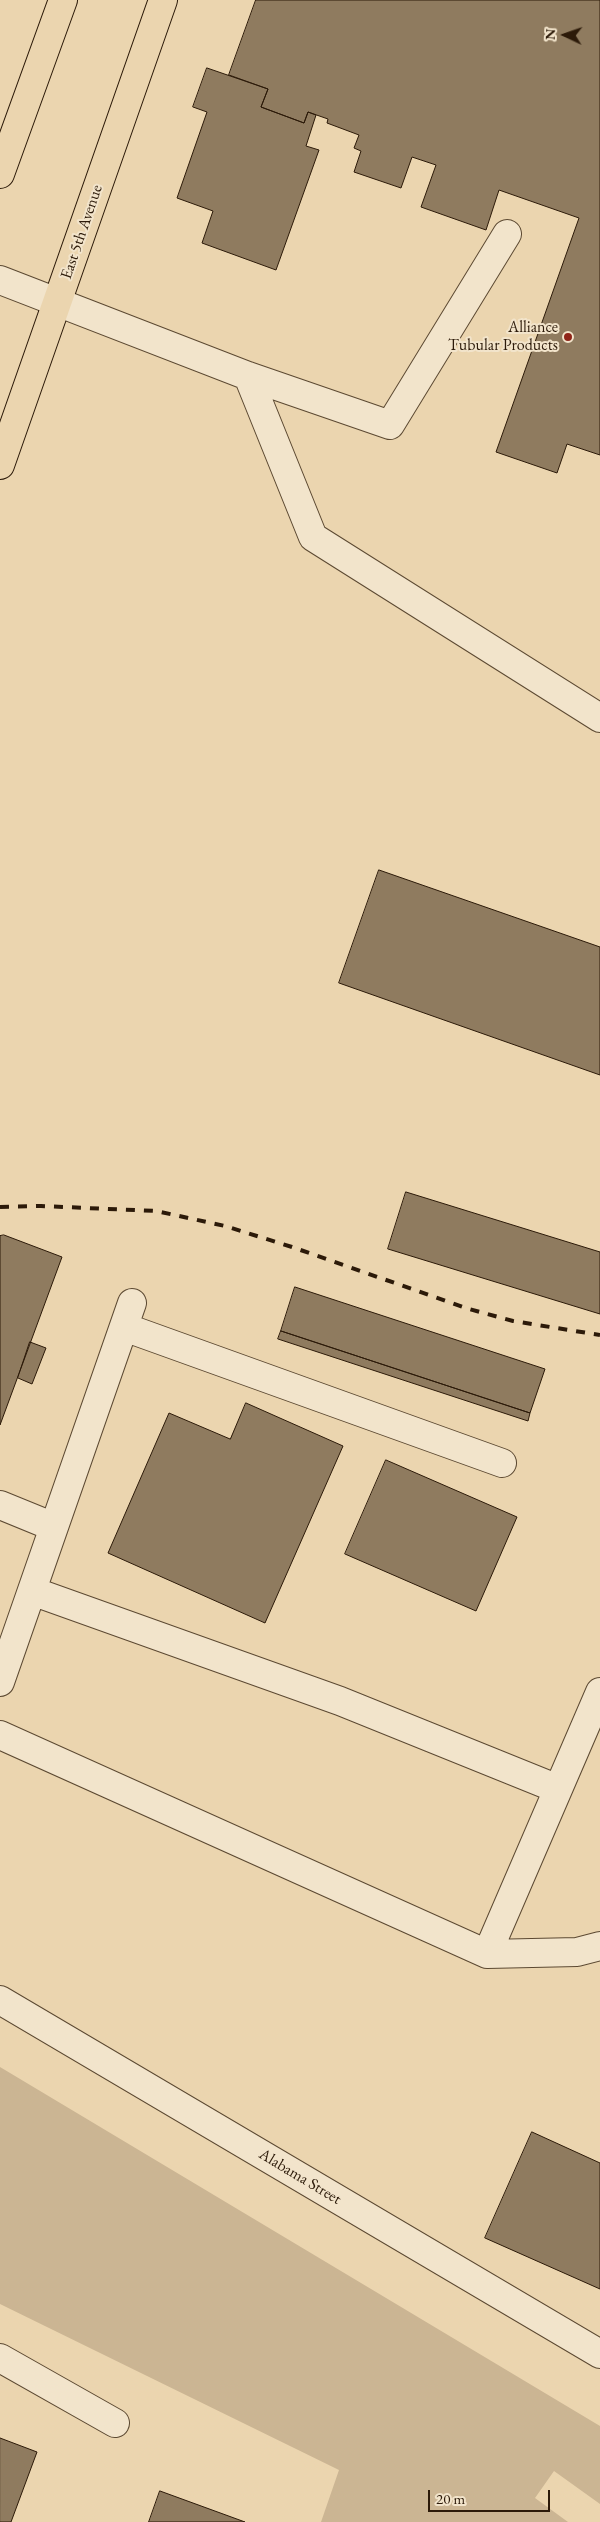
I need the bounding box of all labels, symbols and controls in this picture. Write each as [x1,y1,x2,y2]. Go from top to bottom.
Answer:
north arrow [540,10,590,60]
text: N [541,28,559,40]
street label: East 5th Avenue [57,182,107,282]
place label: Alliance Tubular Products [448,318,558,356]
marker: Alliance Tubular Products [562,331,574,343]
street label: Alabama Street [255,2145,345,2209]
scale bar [430,2480,552,2512]
text: 20 m [436,2489,465,2508]

